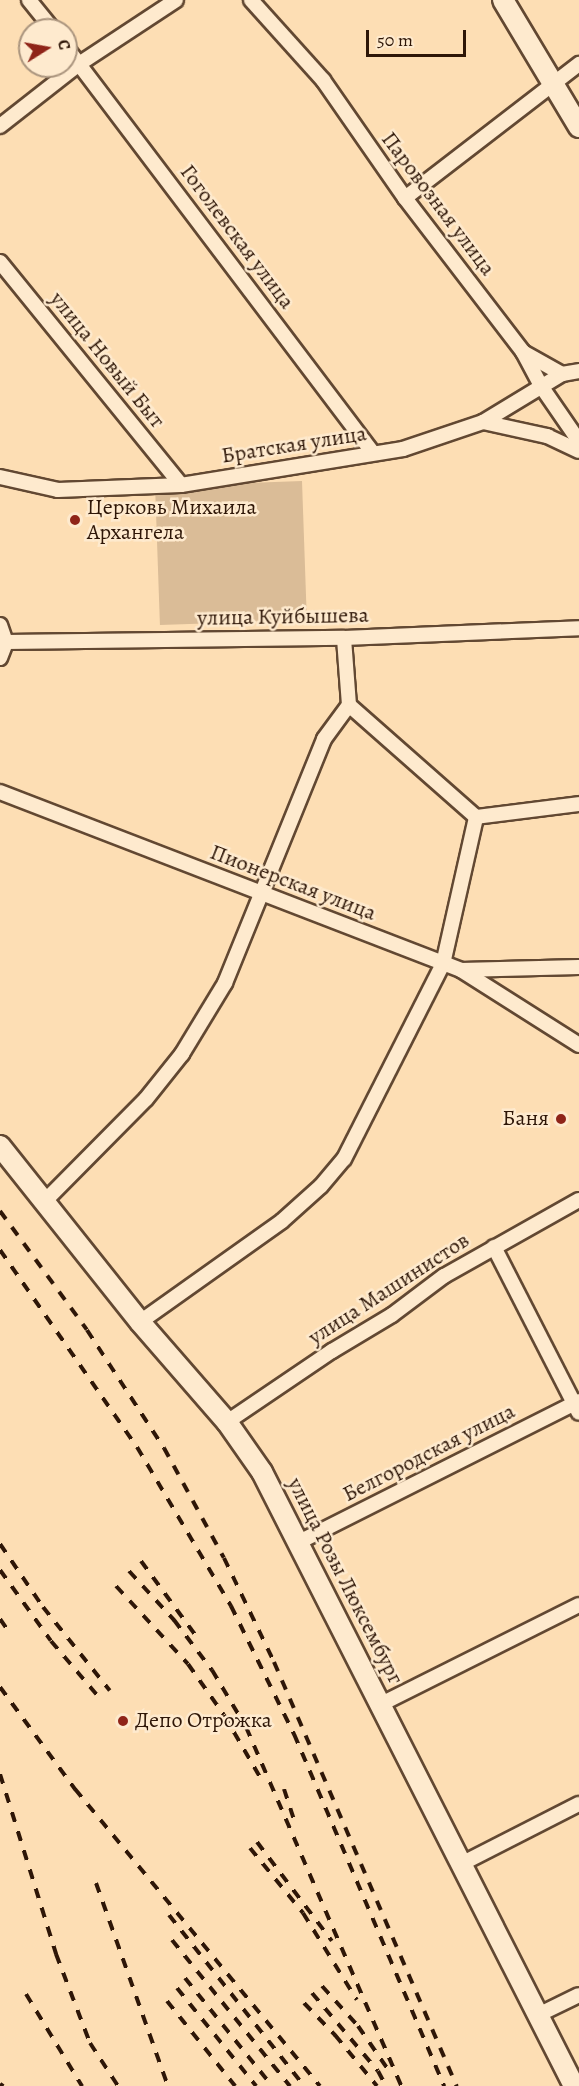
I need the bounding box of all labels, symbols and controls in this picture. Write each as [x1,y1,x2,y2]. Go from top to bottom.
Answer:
north arrow [18,18,78,78]
scale bar [369,18,470,56]
text: 50 m [377,28,413,52]
text: С [52,38,75,52]
street label: Паровозная улица [375,127,501,281]
street label: Гоголевская улица [174,160,300,314]
street label: улица Новый Быт [44,287,170,433]
street label: Братская улица [220,421,368,469]
place label: Церковь Михаила Архангела [87,494,257,546]
marker: Церковь Михаила Архангела [68,513,82,527]
street label: улица Куйбышева [197,602,369,632]
street label: Пионерская улица [206,839,380,927]
place label: Баня [502,1106,549,1132]
marker: Баня [554,1112,568,1126]
street label: улица Машинистов [304,1227,474,1351]
street label: Белгородская улица [339,1398,519,1508]
street label: улица Розы Люксембург [281,1473,409,1689]
place label: Депо Отрожка [135,1708,272,1734]
marker: Депо Отрожка [116,1714,130,1728]

